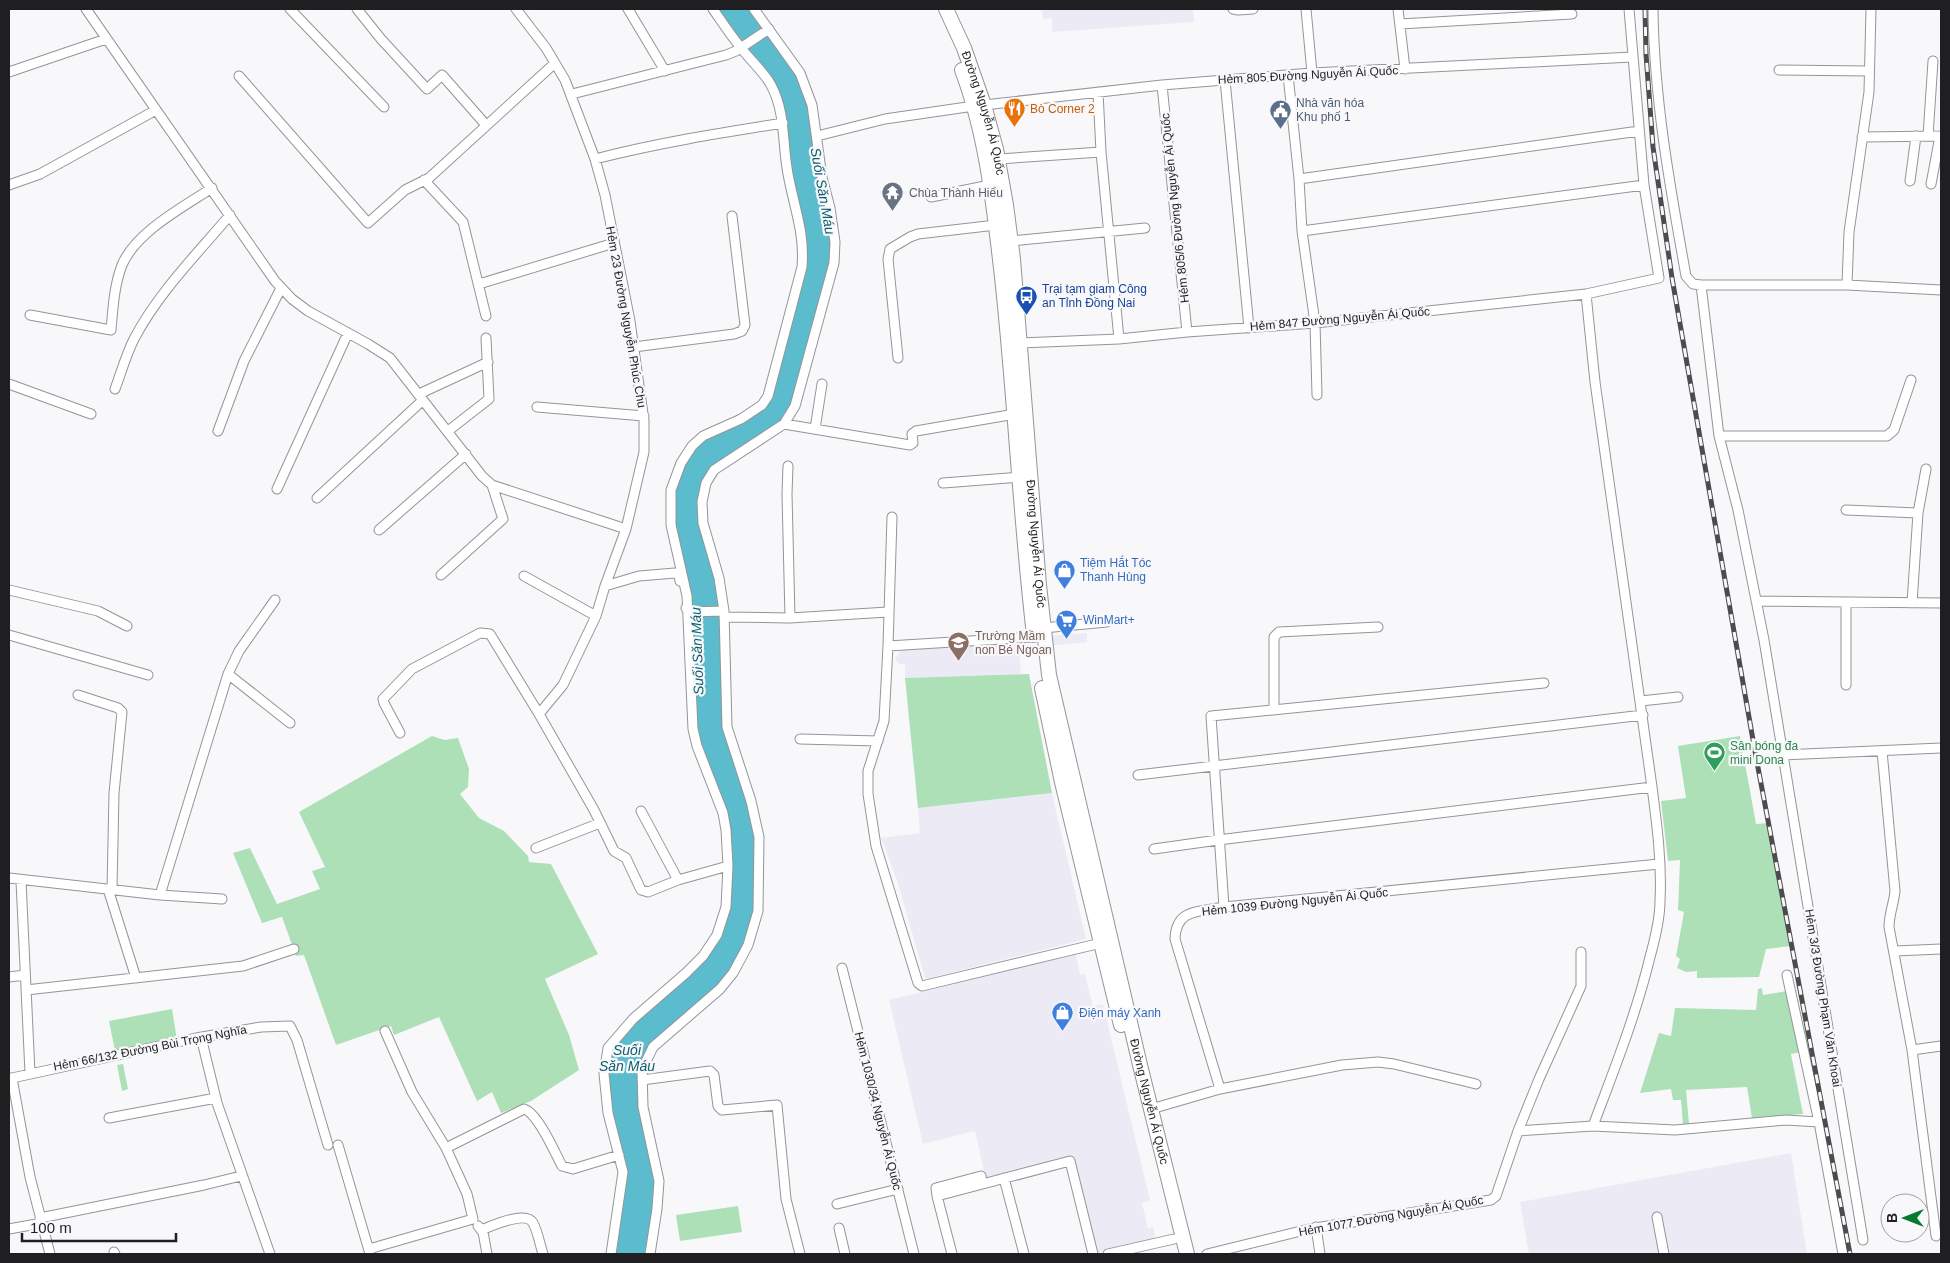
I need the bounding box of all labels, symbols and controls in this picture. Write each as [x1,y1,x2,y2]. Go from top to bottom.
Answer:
street label: Đường Nguyễn Ái Quốc [959,49,1008,176]
street label: Hẻm 805 Đường Nguyễn Ái Quốc [1217,62,1399,87]
place label: Nhà văn hóa Khu phố 1 [1296,96,1364,124]
restaurant icon: Bò Corner 2 [1002,97,1026,128]
public building icon: Nhà văn hóa Khu phố 1 [1268,98,1292,129]
place label: Bò Corner 2 [1030,102,1095,116]
street label: Hẻm 805/6 Đường Nguyễn Ái Quốc [1157,112,1192,304]
water label: Suối Săn Máu [807,146,839,236]
temple icon: Chùa Thành Hiếu [881,181,905,212]
place label: Chùa Thành Hiếu [909,186,1003,200]
street label: Hẻm 23 Đường Nguyễn Phúc Chu [603,225,650,409]
place label: Trại tạm giam Công an Tỉnh Đồng Nai [1042,282,1147,310]
bus stop icon: Trại tạm giam Công an Tỉnh Đồng Nai [1014,284,1038,315]
street label: Hẻm 847 Đường Nguyễn Ái Quốc [1249,303,1431,334]
street label: Đường Nguyễn Ái Quốc [1024,479,1049,609]
place label: Tiệm Hắt Tóc Thanh Hùng [1080,555,1151,584]
shop icon: Tiệm Hắt Tóc Thanh Hùng [1052,558,1076,589]
water label: Suối Săn Máu [687,607,707,695]
supermarket icon: WinMart+ [1055,608,1079,639]
place label: WinMart+ [1083,613,1135,627]
place label: Trường Mầm non Bé Ngoan [975,629,1052,657]
school or university icon: Trường Mầm non Bé Ngoan [947,631,971,662]
place label: Sân bóng đa mini Dona [1730,739,1798,767]
sports icon: Sân bóng đa mini Dona [1702,741,1726,772]
street label: Hẻm 1039 Đường Nguyễn Ái Quốc [1201,884,1389,919]
street label: Hẻm 3/3 Đường Phạm Văn Khoai [1802,908,1844,1088]
shop icon: Điện máy Xanh [1051,1001,1075,1032]
place label: Điện máy Xanh [1079,1006,1161,1020]
street label: Hẻm 66/132 Đường Bùi Trọng Nghĩa [52,1022,248,1074]
street label: Hẻm 1030/34 Nguyễn Ái Quốc [852,1030,905,1192]
street label: Đường Nguyễn Ái Quốc [1127,1037,1171,1166]
water label: Suối Săn Máu [599,1042,655,1074]
street label: Hẻm 1077 Đường Nguyễn Ái Quốc [1297,1192,1484,1239]
north arrow [1880,1193,1930,1243]
scale bar [22,1210,176,1242]
text: B [1884,1213,1900,1223]
text: 100 m [30,1219,72,1236]

